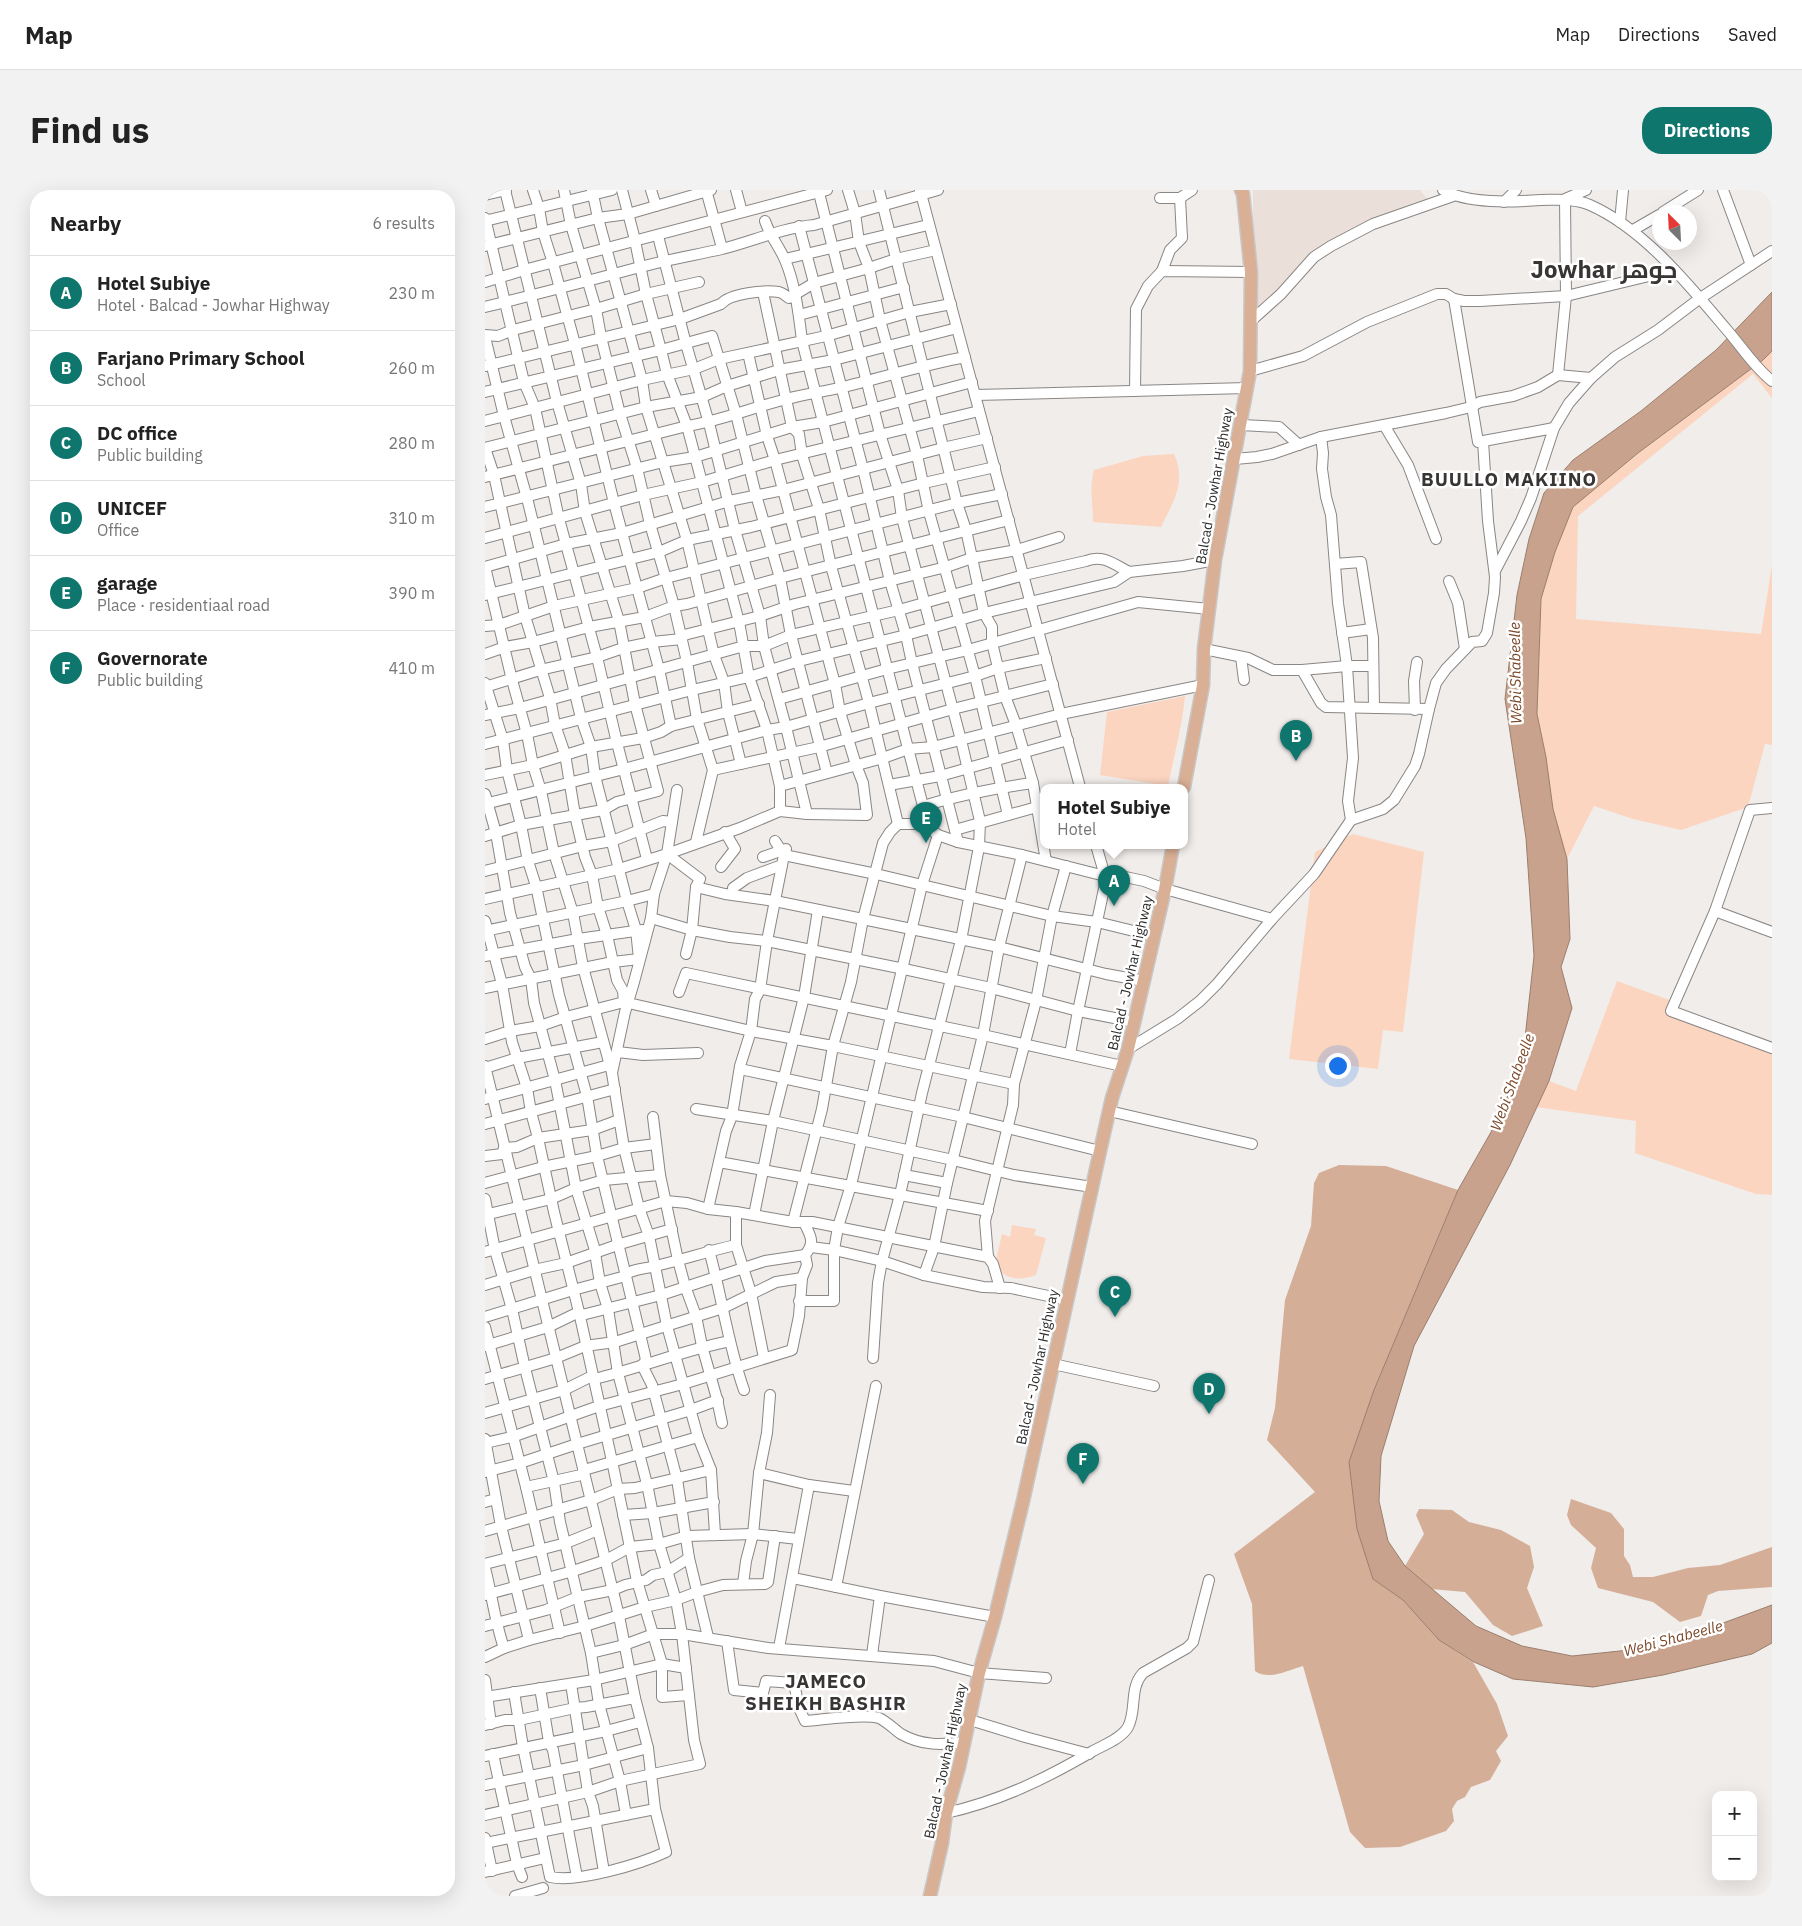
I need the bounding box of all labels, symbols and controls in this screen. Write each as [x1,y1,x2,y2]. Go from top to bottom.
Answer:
text: Map [25,19,73,51]
text: Map [1555,23,1590,46]
text: Directions [1618,23,1700,46]
text: Saved [1728,23,1777,46]
text: Find us [30,107,149,153]
button: Directions [1642,107,1772,154]
north arrow [1652,205,1697,250]
text: Nearby [50,209,121,237]
text: 6 results [372,213,435,233]
district label: Jowhar جوهر [1531,253,1677,285]
text: Hotel Subiye [97,271,210,295]
text: A [61,283,71,303]
text: 230 m [388,283,435,303]
text: Hotel · Balcad - Jowhar Highway [97,295,330,315]
text: Farjano Primary School [97,346,304,370]
text: B [61,358,71,378]
text: 260 m [388,358,435,378]
text: School [97,370,146,390]
street label: Balcad - Jowhar Highway [1191,406,1237,566]
text: DC office [97,421,177,445]
text: C [61,433,71,453]
text: 280 m [388,433,435,453]
text: Public building [97,445,203,465]
district label: BUULLO MAKIINO [1421,467,1597,491]
text: UNICEF [97,496,167,520]
text: D [60,508,72,528]
text: 310 m [388,508,435,528]
text: Office [97,520,139,540]
text: garage [97,571,158,595]
text: E [61,583,71,603]
text: 390 m [388,583,435,603]
text: Place · residentiaal road [97,595,270,615]
water label: Webi Shabeelle [1505,622,1525,724]
text: Governorate [97,646,208,670]
text: F [61,658,71,678]
text: 410 m [388,658,435,678]
text: Public building [97,670,203,690]
pin: B [1280,720,1312,761]
popup [1040,784,1188,849]
text: Hotel Subiye [1057,795,1171,819]
pin: E [910,802,942,843]
text: Hotel [1057,819,1096,839]
pin: A [1098,865,1130,906]
street label: Balcad - Jowhar Highway [1103,894,1157,1052]
water label: Webi Shabeelle [1486,1031,1538,1133]
your location [1325,1053,1351,1079]
pin: C [1099,1276,1131,1317]
street label: Balcad - Jowhar Highway [1012,1288,1062,1446]
pin: D [1193,1373,1225,1414]
pin: F [1067,1443,1099,1484]
water label: Webi Shabeelle [1621,1616,1725,1660]
district label: JAMECO SHEIKH BASHIR [745,1669,907,1715]
street label: Balcad - Jowhar Highway [920,1682,970,1840]
map controls [1712,1791,1757,1881]
button: + [1712,1791,1757,1836]
button: − [1712,1836,1757,1881]

